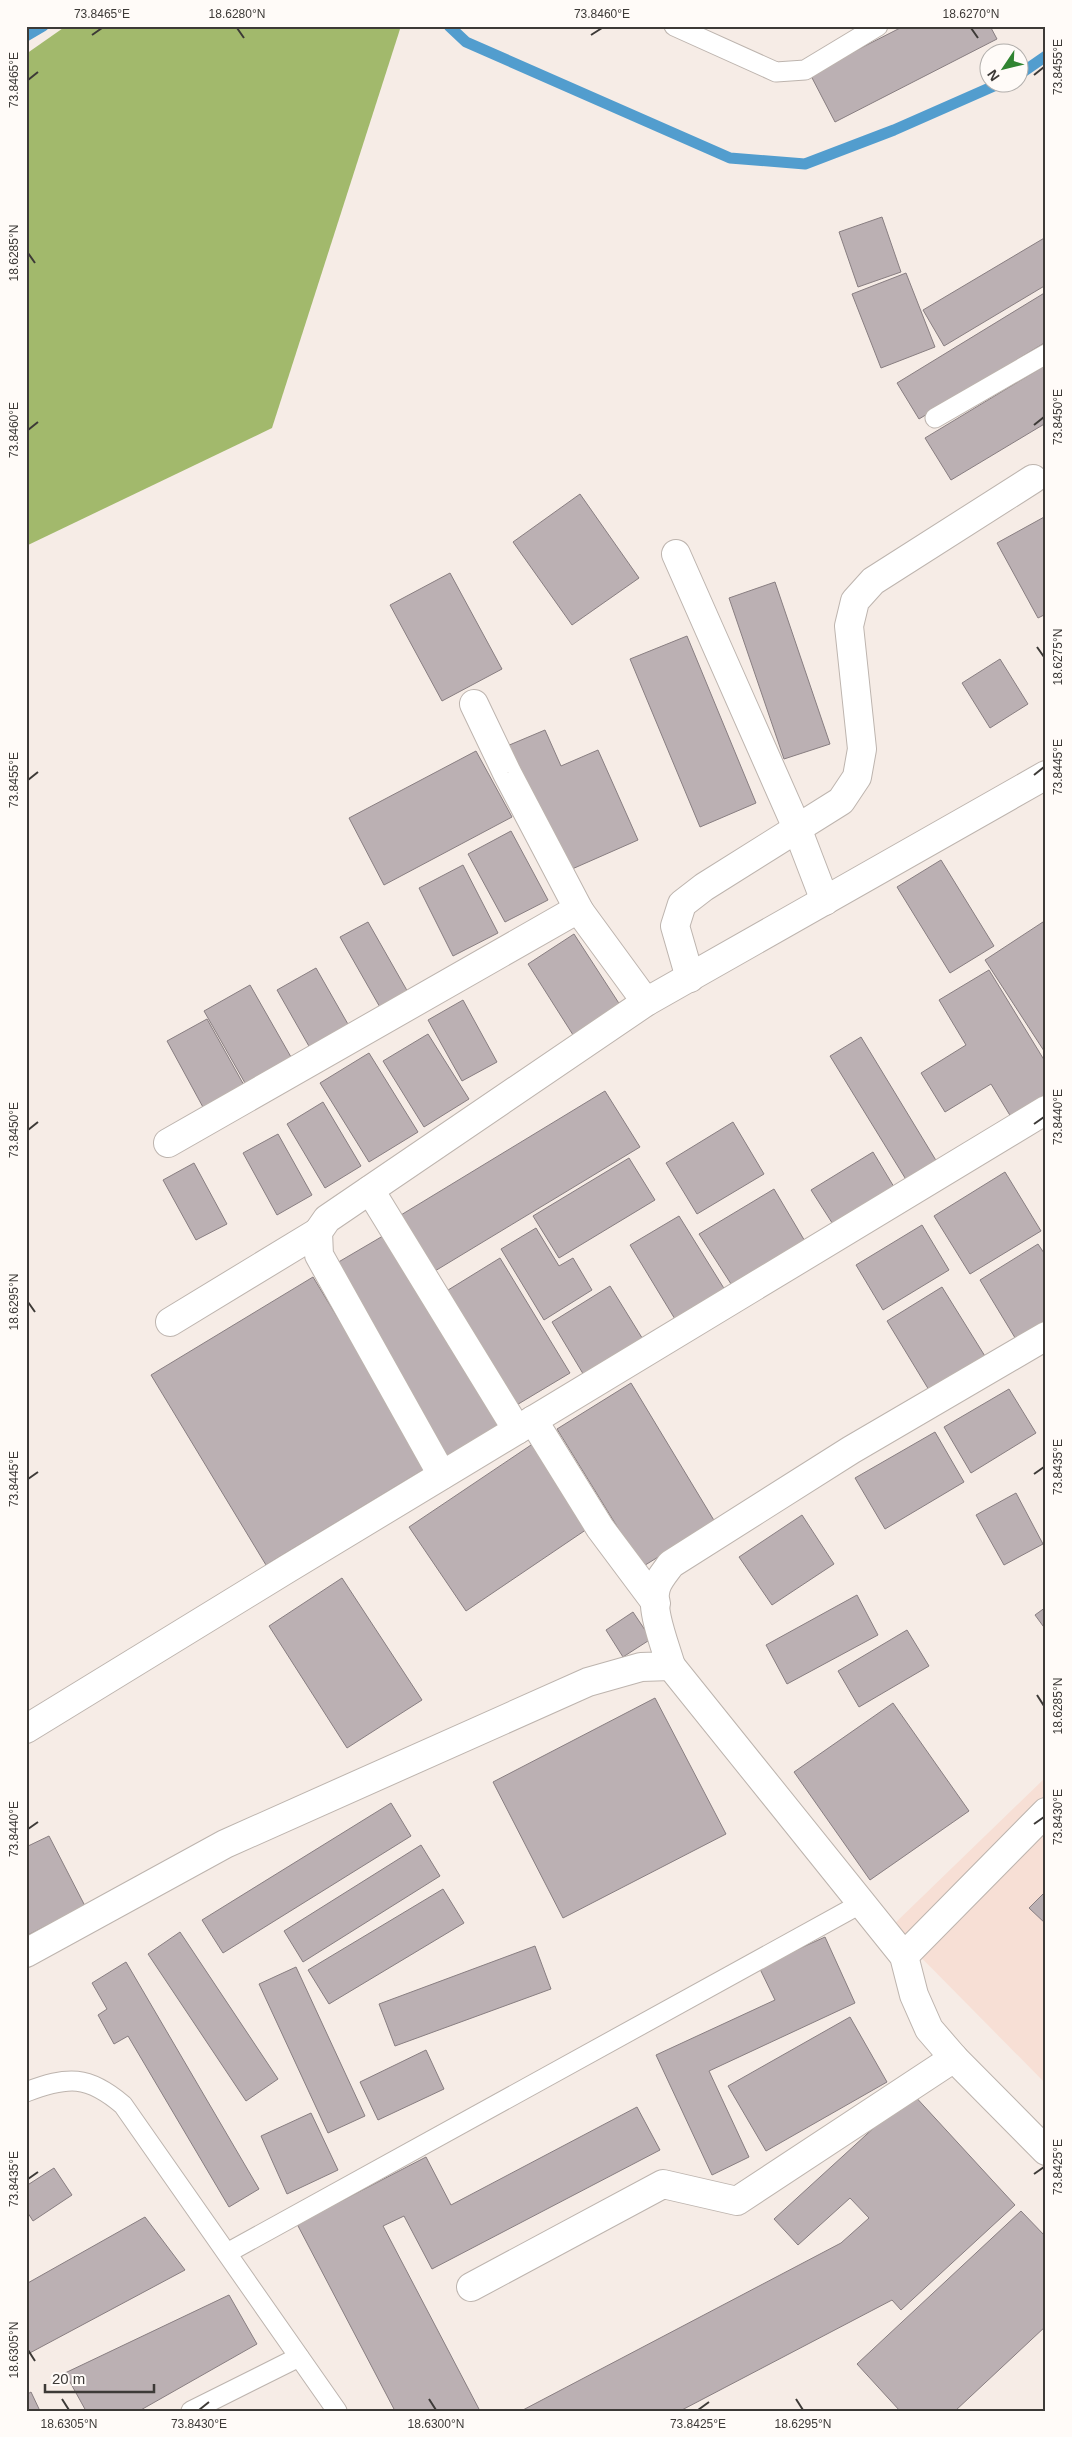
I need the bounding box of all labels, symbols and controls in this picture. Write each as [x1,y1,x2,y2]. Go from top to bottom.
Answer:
text: 73.8465°E [74,7,130,21]
text: 18.6280°N [209,7,265,21]
text: 73.8460°E [574,7,630,21]
text: 18.6270°N [943,7,999,21]
text: 73.8455°E [1051,39,1065,95]
north arrow [980,42,1030,92]
text: 73.8465°E [7,52,21,108]
text: N [984,67,1003,84]
text: 18.6285°N [7,225,21,281]
text: 73.8450°E [1051,389,1065,445]
text: 73.8460°E [7,402,21,458]
text: 18.6275°N [1051,629,1065,685]
text: 73.8445°E [1051,739,1065,795]
text: 73.8455°E [7,752,21,808]
text: 73.8440°E [1051,1089,1065,1145]
text: 73.8450°E [7,1102,21,1158]
text: 18.6295°N [7,1274,21,1330]
text: 73.8435°E [1051,1439,1065,1495]
text: 73.8445°E [7,1451,21,1507]
text: 18.6285°N [1051,1678,1065,1734]
text: 73.8430°E [1051,1789,1065,1845]
text: 73.8440°E [7,1801,21,1857]
text: 73.8425°E [1051,2139,1065,2195]
text: 73.8435°E [7,2151,21,2207]
text: 18.6305°N [7,2322,21,2378]
scale bar [45,2362,154,2394]
text: 20 m [52,2370,85,2387]
text: 18.6305°N [41,2417,97,2431]
text: 73.8430°E [171,2417,227,2431]
text: 18.6300°N [408,2417,464,2431]
text: 73.8425°E [670,2417,726,2431]
text: 18.6295°N [775,2417,831,2431]

